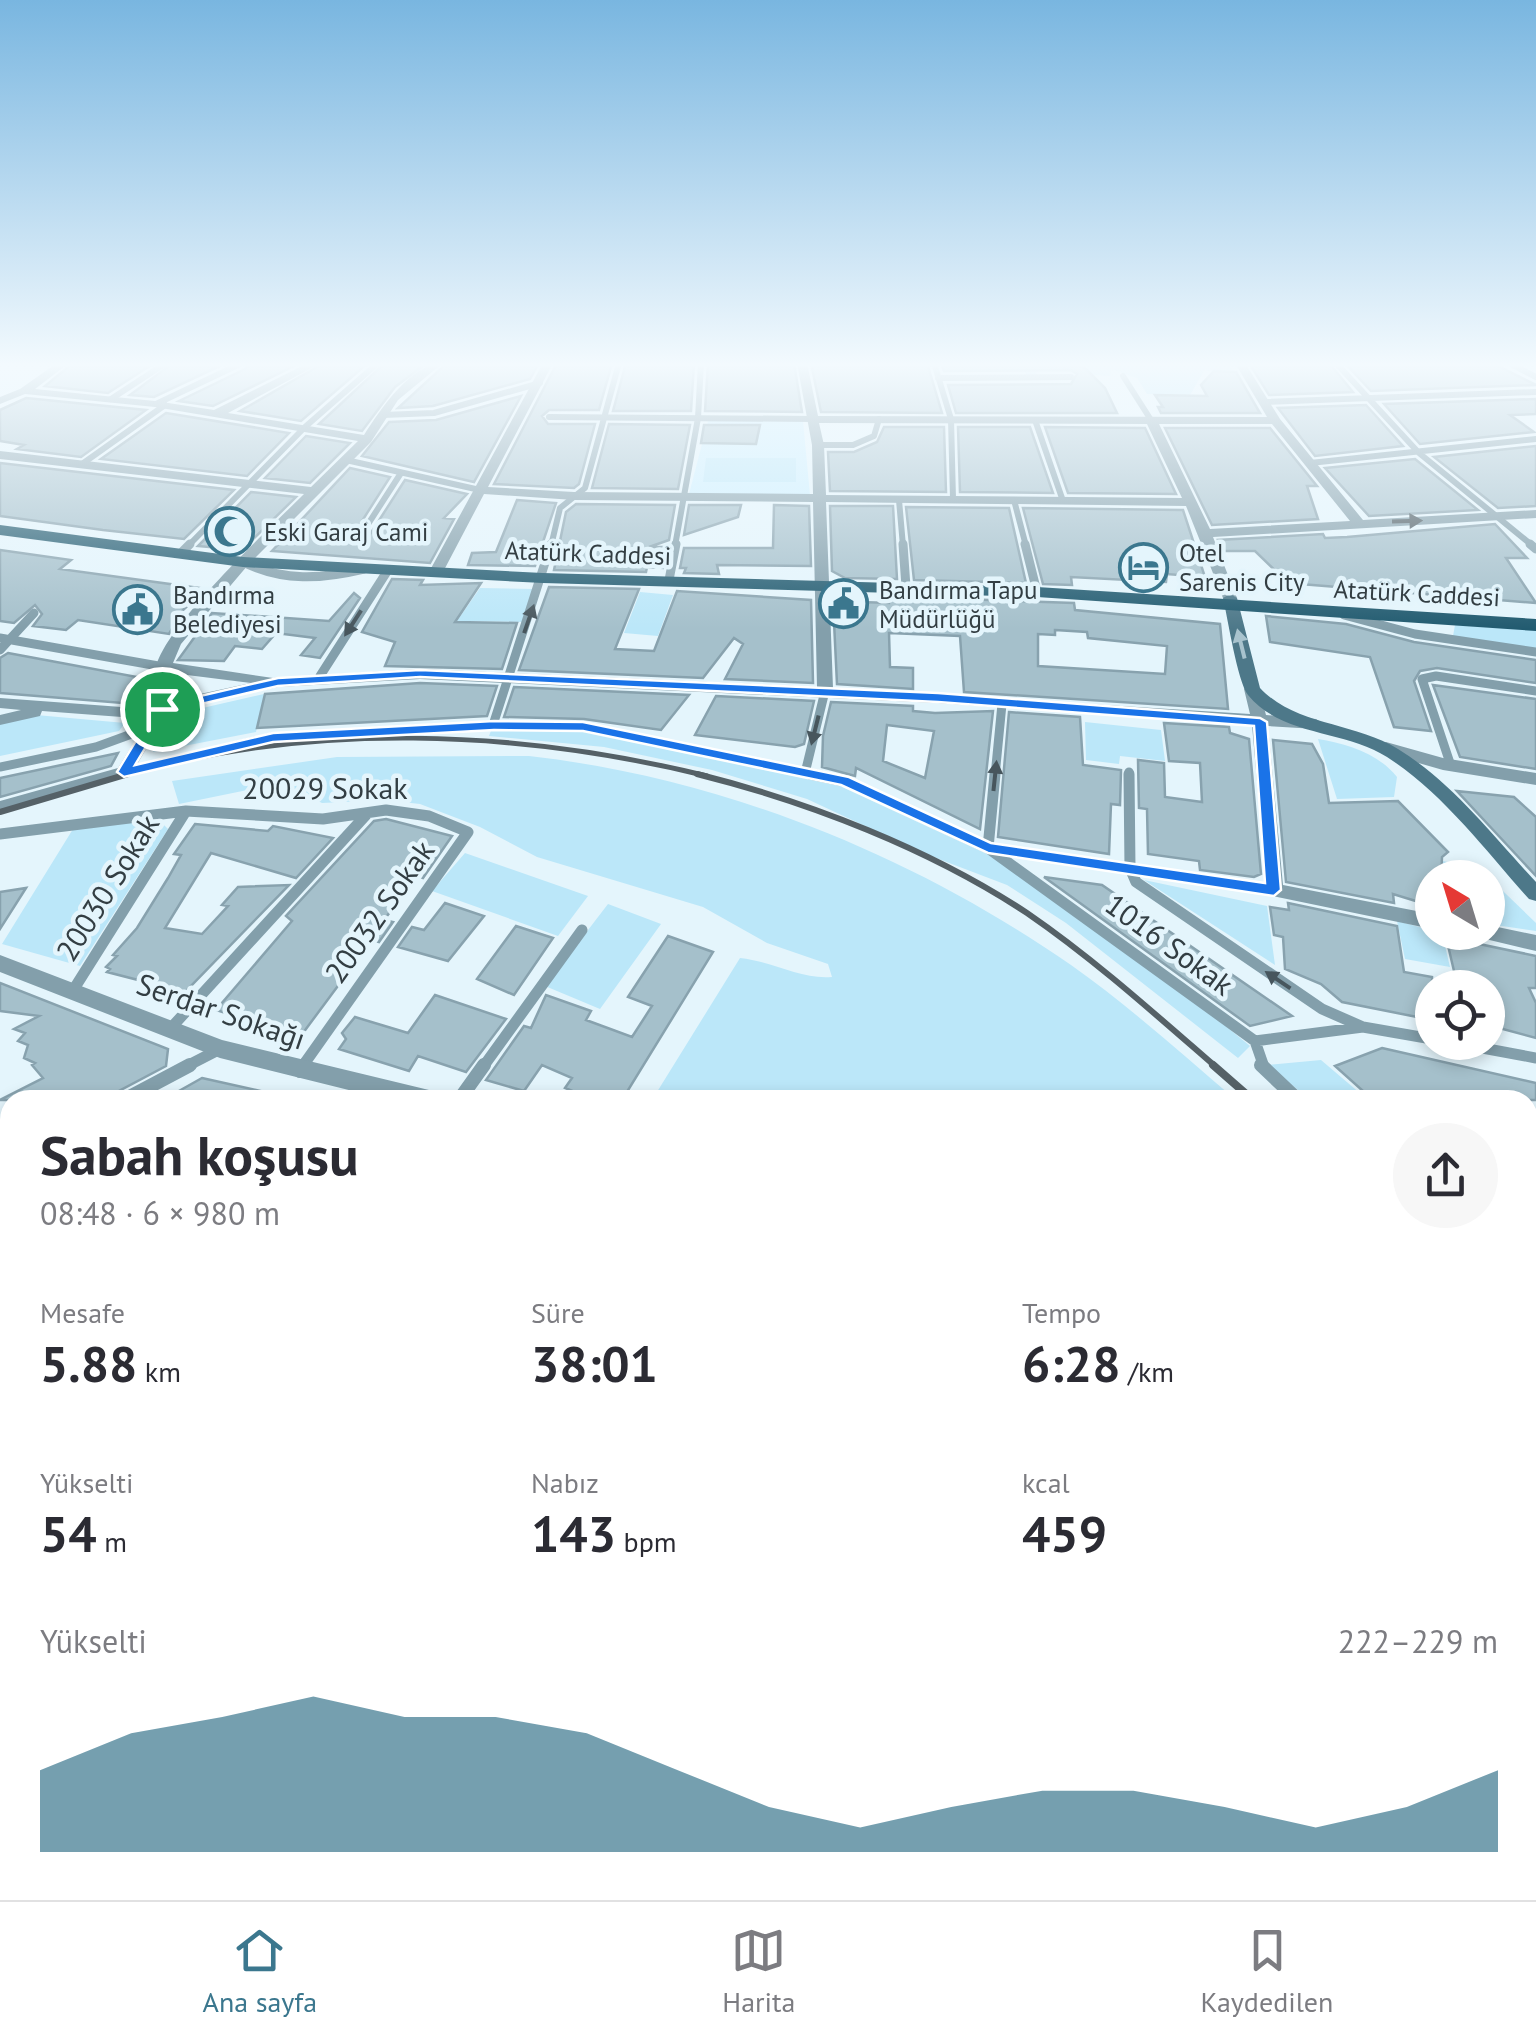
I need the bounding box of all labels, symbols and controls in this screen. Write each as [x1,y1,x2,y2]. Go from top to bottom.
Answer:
mosque icon: Eski Garaj Cami [203,506,255,558]
one-way arrow [1392,513,1424,529]
place label: Eski Garaj Cami [264,516,428,548]
street label: Atatürk Caddesi [504,534,672,572]
place label: Otel Sarenis City [1179,537,1305,598]
hotel icon: Otel Sarenis City [1118,541,1170,593]
street label: Atatürk Caddesi [1333,573,1501,613]
place label: Bandırma Tapu Müdürlüğü [879,574,1038,635]
public building icon: Bandırma Tapu Müdürlüğü [818,578,870,630]
place label: Bandırma Belediyesi [173,579,282,640]
public building icon: Bandırma Belediyesi [112,583,164,635]
one-way arrow [522,603,537,633]
one-way arrow [345,609,363,637]
one-way arrow [1233,628,1248,659]
pin [120,667,205,752]
icon: arrive [135,682,190,737]
one-way arrow [807,715,822,746]
one-way arrow [988,759,1004,791]
street label: 20029 Sokak [242,768,408,807]
street label: 20030 Sokak [46,806,167,968]
street label: 20032 Sokak [315,832,443,990]
north arrow [1415,860,1505,950]
map controls [1415,860,1505,1060]
street label: 1016 Sokak [1098,884,1242,1004]
street label: Serdar Sokağı [132,963,311,1058]
button: locate [1415,970,1505,1060]
one-way arrow [1265,971,1292,990]
text: Sabah koşusu [40,1119,359,1190]
button: share [1393,1123,1498,1228]
text: 08:48 · 6 × 980 m [40,1192,280,1234]
text: Mesafe [40,1294,125,1331]
text: Süre [531,1294,585,1331]
text: Tempo [1022,1294,1101,1331]
text: 5.88 [40,1331,137,1396]
text: 38:01 [531,1331,658,1396]
text: 6:28 [1022,1331,1121,1396]
text: km [137,1353,181,1390]
text: /km [1121,1353,1174,1390]
text: Yükselti [40,1464,134,1501]
text: Nabız [531,1464,599,1501]
text: kcal [1022,1464,1070,1501]
text: 54 [40,1501,97,1566]
text: 143 [531,1501,616,1566]
text: 459 [1022,1501,1107,1566]
text: m [97,1523,127,1560]
text: bpm [616,1523,677,1560]
text: Yükselti [40,1620,147,1662]
text: 222–229 m [1338,1620,1498,1662]
tab: Ana sayfa [203,1923,317,2020]
tab: Harita [722,1923,795,2020]
tab: Kaydedilen [1201,1923,1333,2020]

